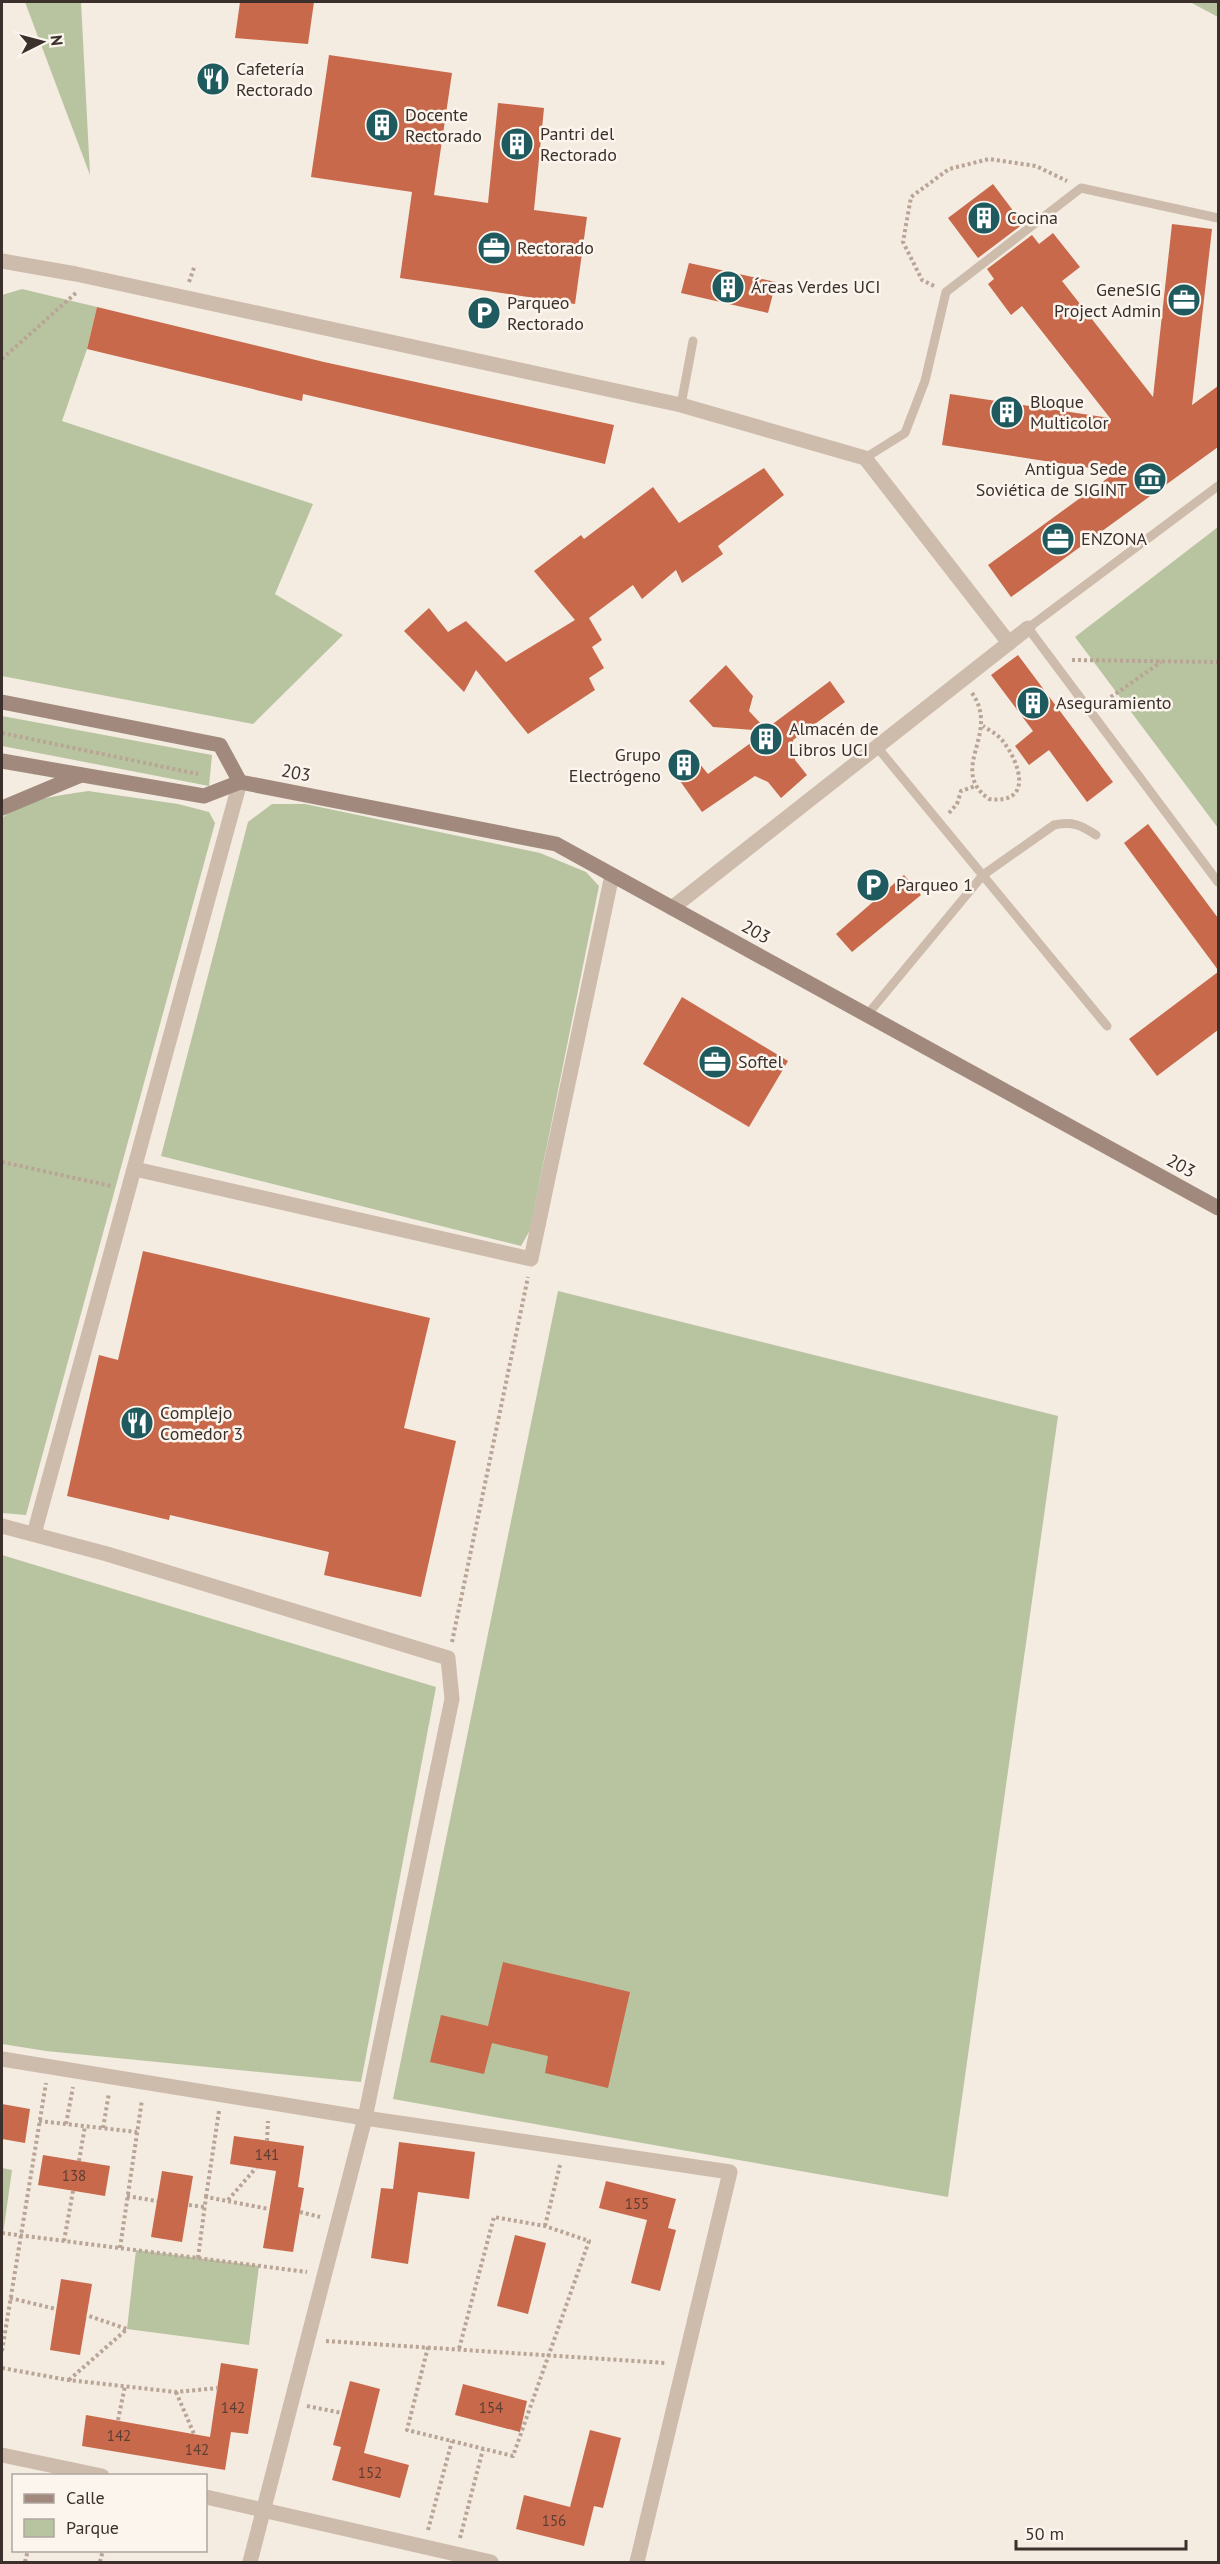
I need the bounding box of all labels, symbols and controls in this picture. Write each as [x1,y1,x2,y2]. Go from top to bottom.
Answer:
north arrow [12,12,72,72]
text: N [46,34,67,47]
place label: Cafetería Rectorado [236,57,313,101]
restaurant icon: Cafetería Rectorado [195,61,231,97]
place label: Docente Rectorado [405,103,482,147]
building icon: Docente Rectorado [364,107,400,143]
place label: Pantri del Rectorado [540,122,617,166]
building icon: Pantri del Rectorado [499,126,535,162]
building icon: Cocina [966,200,1002,236]
place label: Cocina [1007,206,1058,229]
office icon: Rectorado [476,230,512,266]
place label: Rectorado [517,236,594,259]
building icon: Áreas Verdes UCI [710,269,746,305]
place label: Áreas Verdes UCI [751,275,880,298]
place label: GeneSIG Project Admin [1054,278,1161,322]
office icon: GeneSIG Project Admin [1166,282,1202,318]
place label: Parqueo Rectorado [507,291,584,335]
parking icon: Parqueo Rectorado [466,295,502,331]
place label: Bloque Multicolor [1030,390,1109,434]
building icon: Bloque Multicolor [989,394,1025,430]
place label: Antigua Sede Soviética de SIGINT [976,457,1127,501]
museum icon: Antigua Sede Soviética de SIGINT [1132,461,1168,497]
office icon: ENZONA [1040,521,1076,557]
place label: ENZONA [1081,527,1148,550]
building icon: Aseguramiento [1015,685,1051,721]
place label: Aseguramiento [1056,691,1171,714]
place label: Almacén de Libros UCI [789,717,879,761]
building icon: Almacén de Libros UCI [748,721,784,757]
place label: Grupo Electrógeno [569,743,661,787]
building icon: Grupo Electrógeno [666,747,702,783]
street label: 203 [279,758,313,787]
parking icon: Parqueo 1 [855,867,891,903]
place label: Parqueo 1 [896,873,973,896]
street label: 203 [738,914,775,949]
office icon: Softel [697,1044,733,1080]
place label: Softel [738,1050,783,1073]
street label: 203 [1163,1148,1200,1183]
place label: Complejo Comedor 3 [160,1401,243,1445]
restaurant icon: Complejo Comedor 3 [119,1405,155,1441]
house number: 141 [255,2145,279,2164]
house number: 138 [62,2166,86,2185]
house number: 155 [625,2194,649,2213]
house number: 142 [221,2398,245,2417]
house number: 154 [479,2398,503,2417]
house number: 142 [107,2426,131,2445]
house number: 142 [185,2440,209,2459]
house number: 152 [358,2463,382,2482]
legend [12,2474,207,2552]
text: Calle [66,2486,105,2509]
house number: 156 [542,2511,566,2530]
scale bar [1016,2513,1186,2551]
text: Parque [66,2516,119,2539]
text: 50 m [1025,2522,1064,2545]

